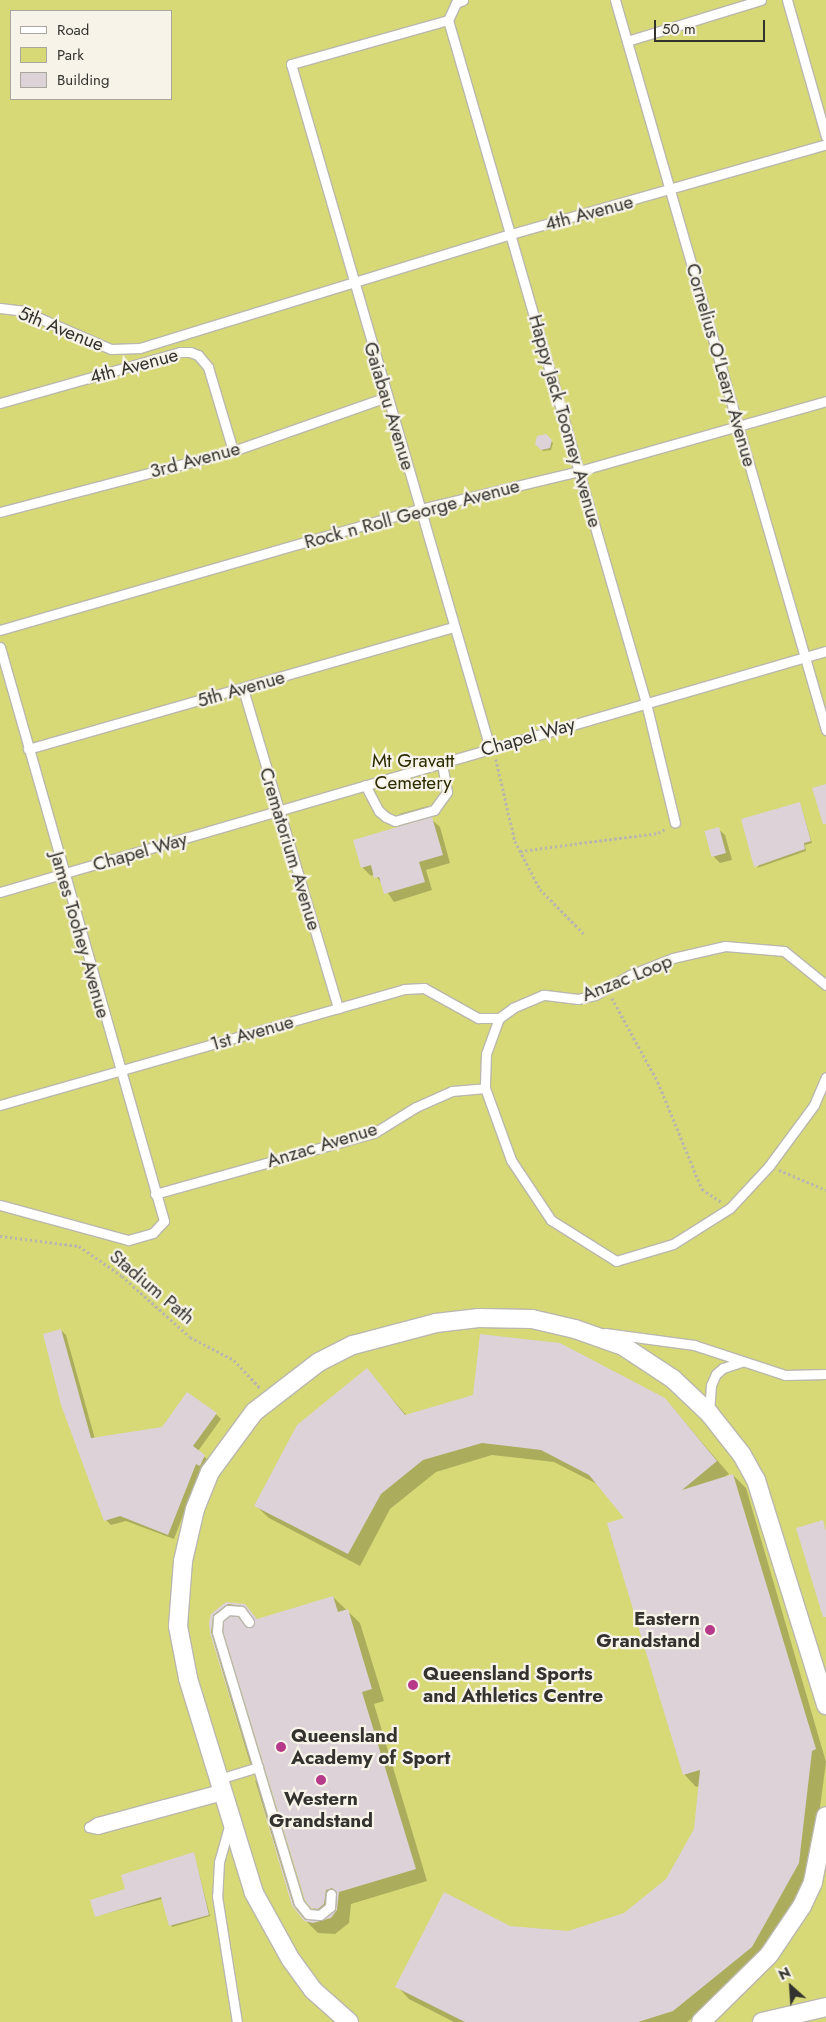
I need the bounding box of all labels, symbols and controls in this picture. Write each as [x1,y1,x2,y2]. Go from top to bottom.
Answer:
legend [10,10,172,100]
scale bar [656,10,767,42]
text: 50 m [662,18,696,40]
text: Road [57,19,89,41]
text: Park [57,44,84,66]
text: Building [57,69,109,91]
street label: 4th Avenue [542,190,636,236]
street label: Cornelius O'Leary Avenue [681,261,761,469]
street label: 5th Avenue [15,302,107,356]
street label: Happy Jack Toomey Avenue [524,312,606,530]
street label: Gaiabau Avenue [359,339,419,473]
street label: 4th Avenue [87,343,181,389]
street label: 3rd Avenue [147,437,243,483]
street label: Rock n Roll George Avenue [302,474,522,554]
street label: 5th Avenue [195,666,287,712]
street label: Chapel Way [478,713,578,761]
park label: Mt Gravatt Cemetery [372,750,454,794]
street label: Crematorium Avenue [254,765,326,933]
street label: Chapel Way [90,828,190,876]
street label: James Toohey Avenue [45,849,115,1021]
street label: Anzac Loop [579,950,675,1006]
street label: 1st Avenue [208,1010,296,1056]
street label: Anzac Avenue [264,1117,380,1173]
street label: Stadium Path [105,1245,199,1329]
place label: Eastern Grandstand [596,1608,700,1652]
marker: Eastern Grandstand [704,1624,716,1636]
place label: Queensland Sports and Athletics Centre [423,1663,603,1707]
marker: Queensland Sports and Athletics Centre [407,1679,419,1691]
place label: Queensland Academy of Sport [291,1725,450,1769]
marker: Queensland Academy of Sport [275,1741,287,1753]
marker: Western Grandstand [315,1774,327,1786]
place label: Western Grandstand [269,1788,373,1832]
north arrow [766,1962,816,2012]
text: N [775,1962,794,1985]

